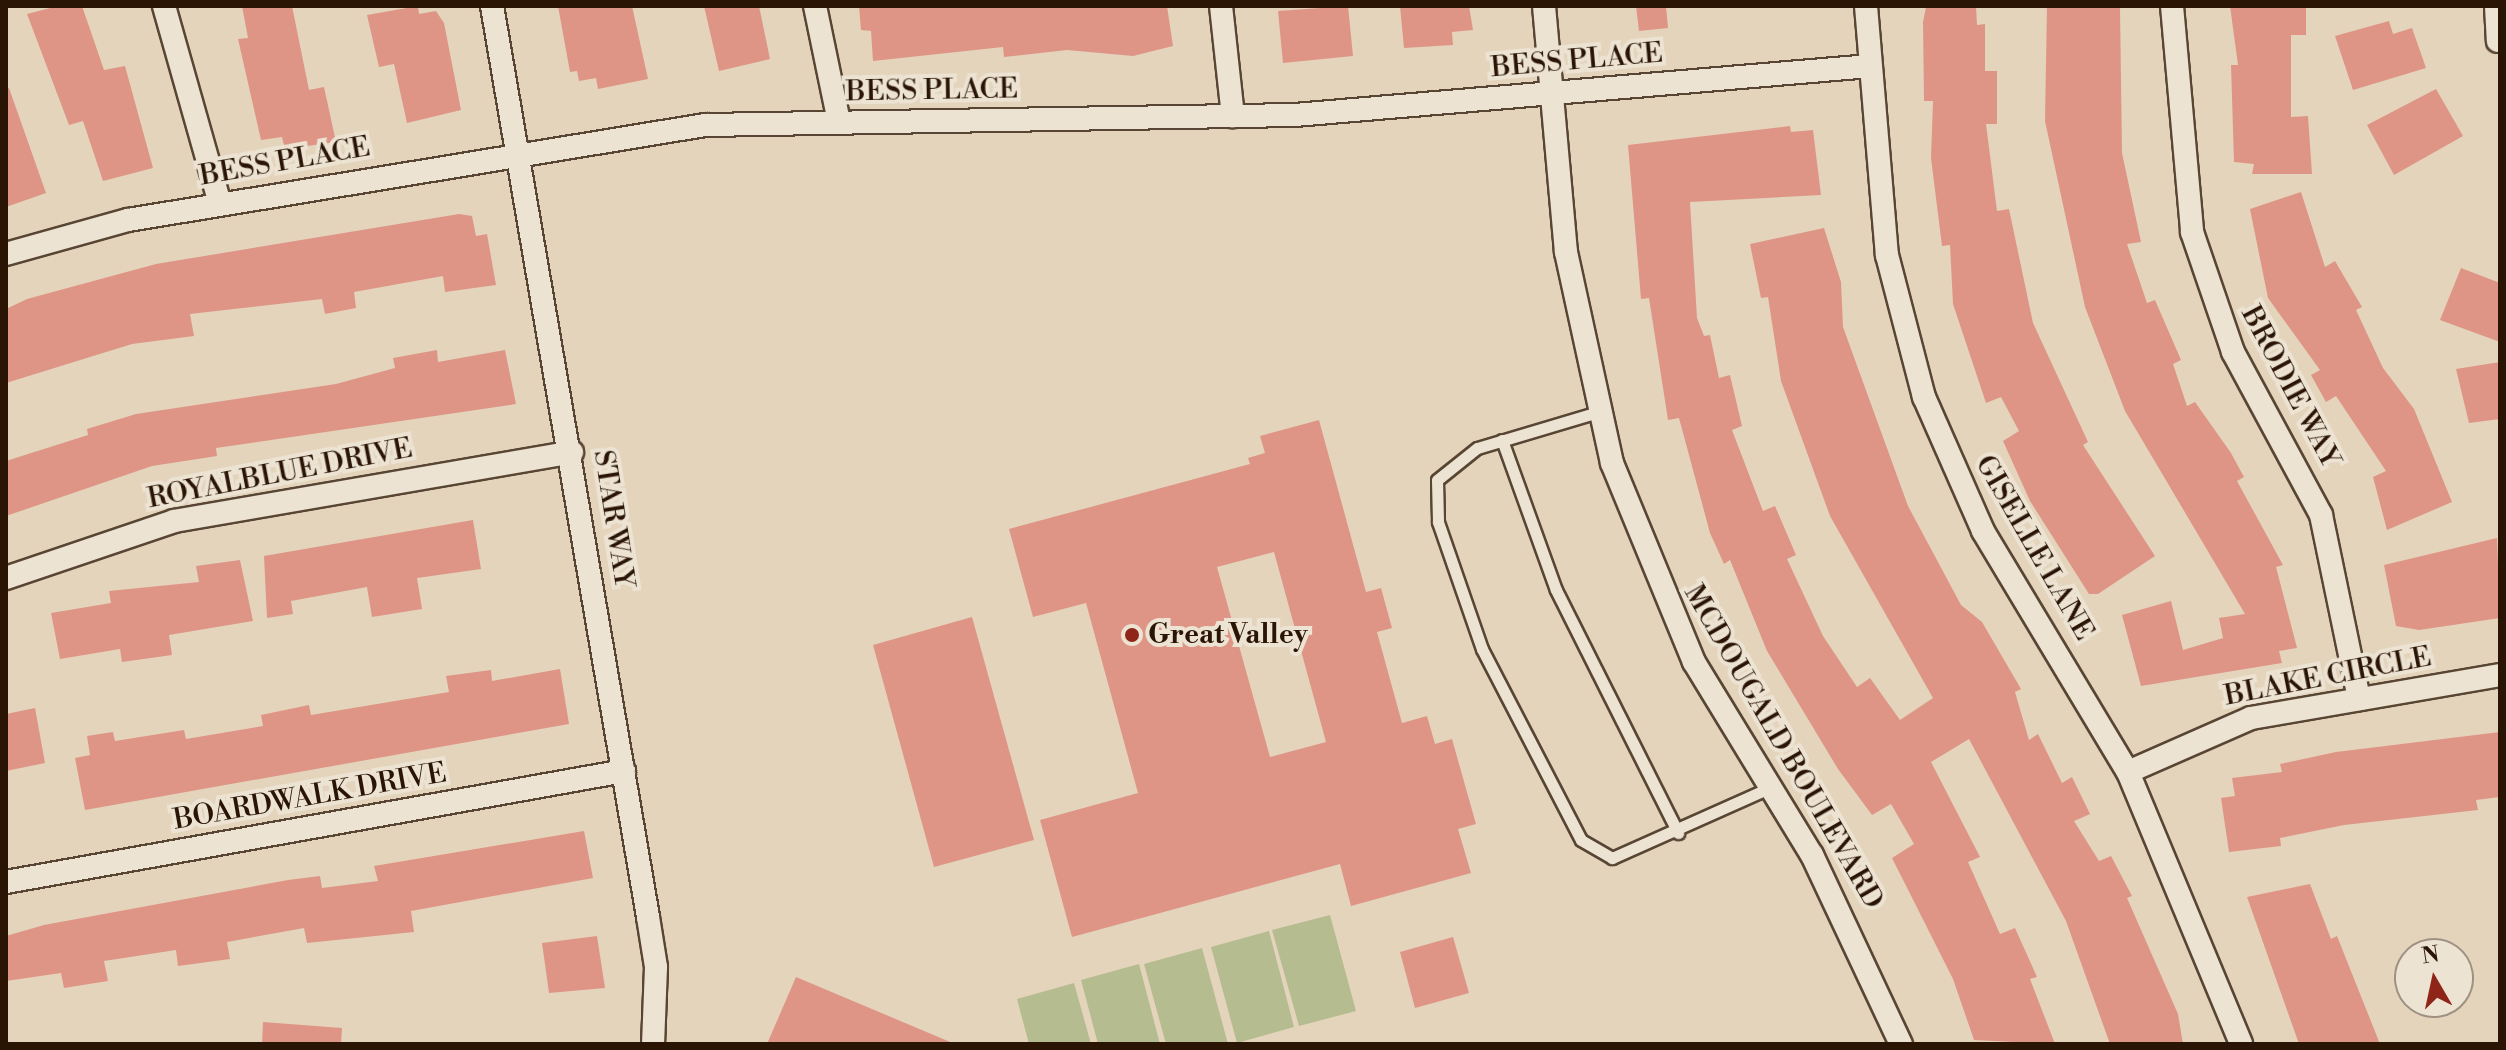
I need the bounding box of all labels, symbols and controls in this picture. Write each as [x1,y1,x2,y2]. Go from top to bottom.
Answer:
street label: BESS PLACE [1490,37,1664,85]
street label: BESS PLACE [846,73,1018,109]
street label: BESS PLACE [197,130,373,194]
street label: BRODIE WAY [2233,301,2347,473]
street label: ROYALBLUE DRIVE [145,432,415,516]
street label: STAR WAY [586,448,640,590]
street label: GISELLE LANE [1968,450,2100,646]
street label: MCDOUGALD BOULEVARD [1676,579,1890,915]
place label: Great Valley [1148,618,1308,652]
marker: Great Valley [1123,626,1141,644]
street label: BLAKE CIRCLE [2222,640,2434,714]
street label: BOARDWALK DRIVE [171,756,449,838]
north arrow [2394,938,2474,1018]
text: N [2420,941,2441,970]

